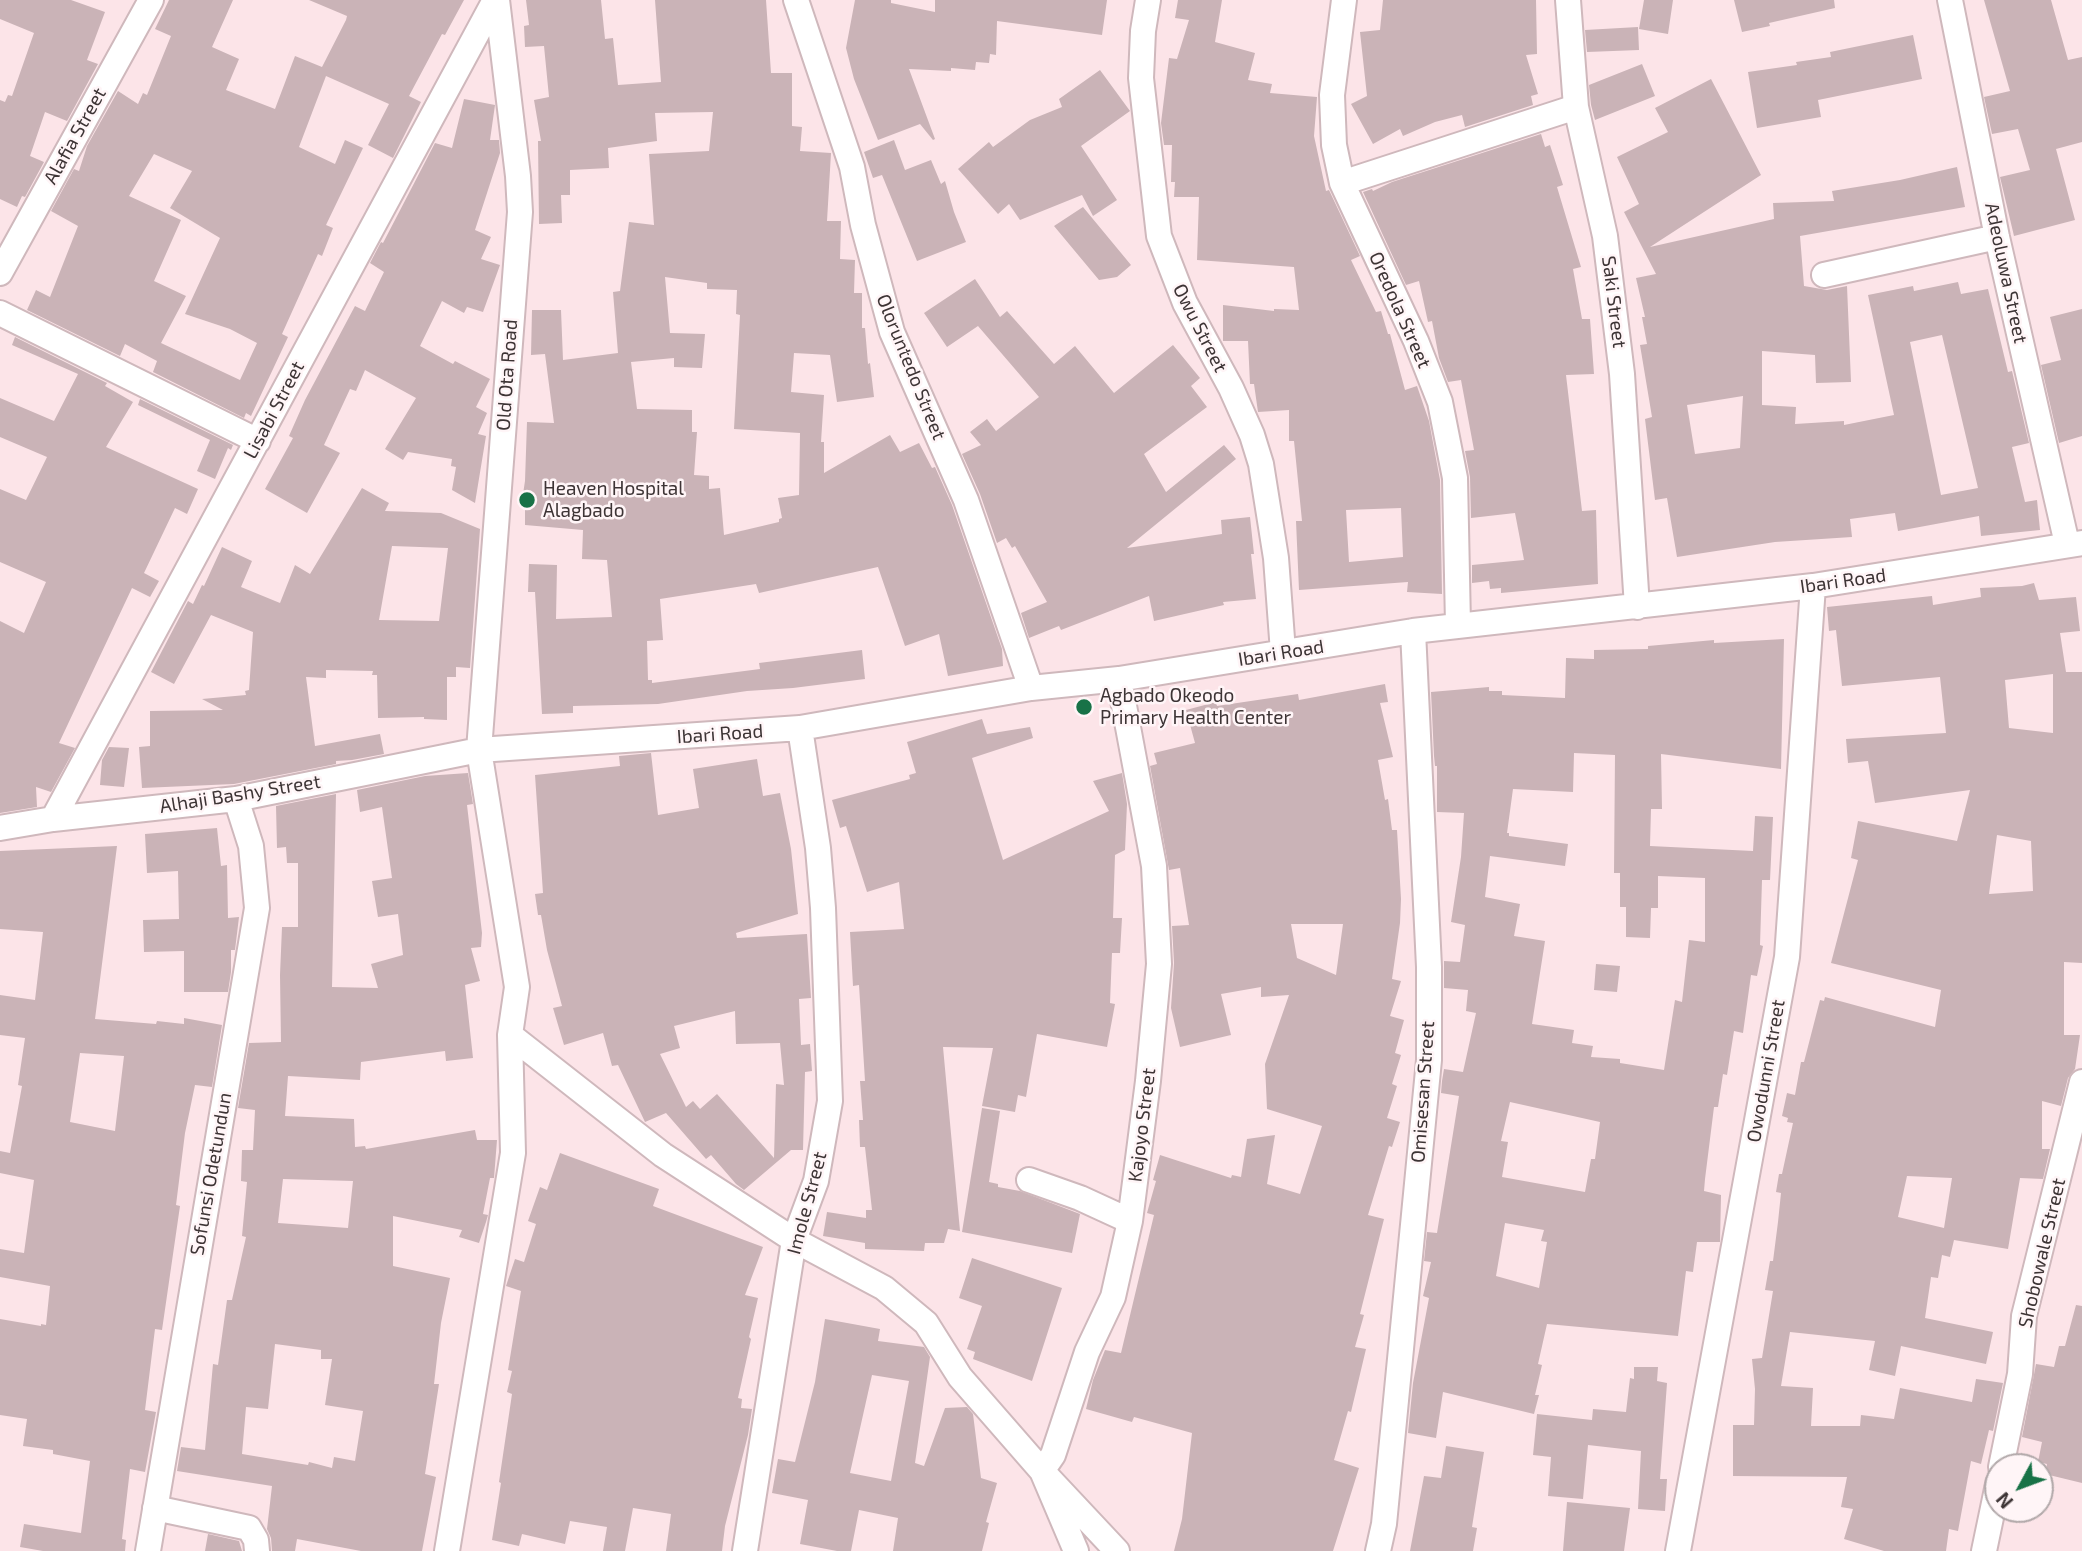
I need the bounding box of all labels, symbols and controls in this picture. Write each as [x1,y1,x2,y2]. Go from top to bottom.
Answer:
street label: Alafia Street [39,84,111,188]
street label: Adeoluwa Street [1980,201,2032,345]
street label: Oredola Street [1364,248,1436,372]
street label: Saki Street [1597,255,1631,349]
street label: Owu Street [1168,280,1232,376]
street label: Oloruntedo Street [871,291,951,443]
street label: Old Ota Road [492,318,522,432]
street label: Lisabi Street [239,357,309,463]
place label: Heaven Hospital Alagbado [543,478,684,522]
marker: Heaven Hospital Alagbado [517,490,537,510]
street label: Ibari Road [1799,564,1887,598]
street label: Ibari Road [1236,635,1326,671]
place label: Agbado Okeodo Primary Health Center [1100,685,1291,729]
marker: Agbado Okeodo Primary Health Center [1074,697,1094,717]
street label: Ibari Road [676,720,764,748]
street label: Alhaji Bashy Street [158,770,322,818]
street label: Owodunni Street [1742,998,1790,1144]
street label: Omisesan Street [1407,1020,1439,1164]
street label: Kajoyo Street [1124,1067,1160,1183]
street label: Sofunsi Odetundun [185,1091,237,1257]
street label: Imole Street [782,1149,832,1257]
street label: Shobowale Street [2014,1176,2070,1330]
north arrow [1984,1453,2054,1523]
text: N [1991,1488,2017,1514]

